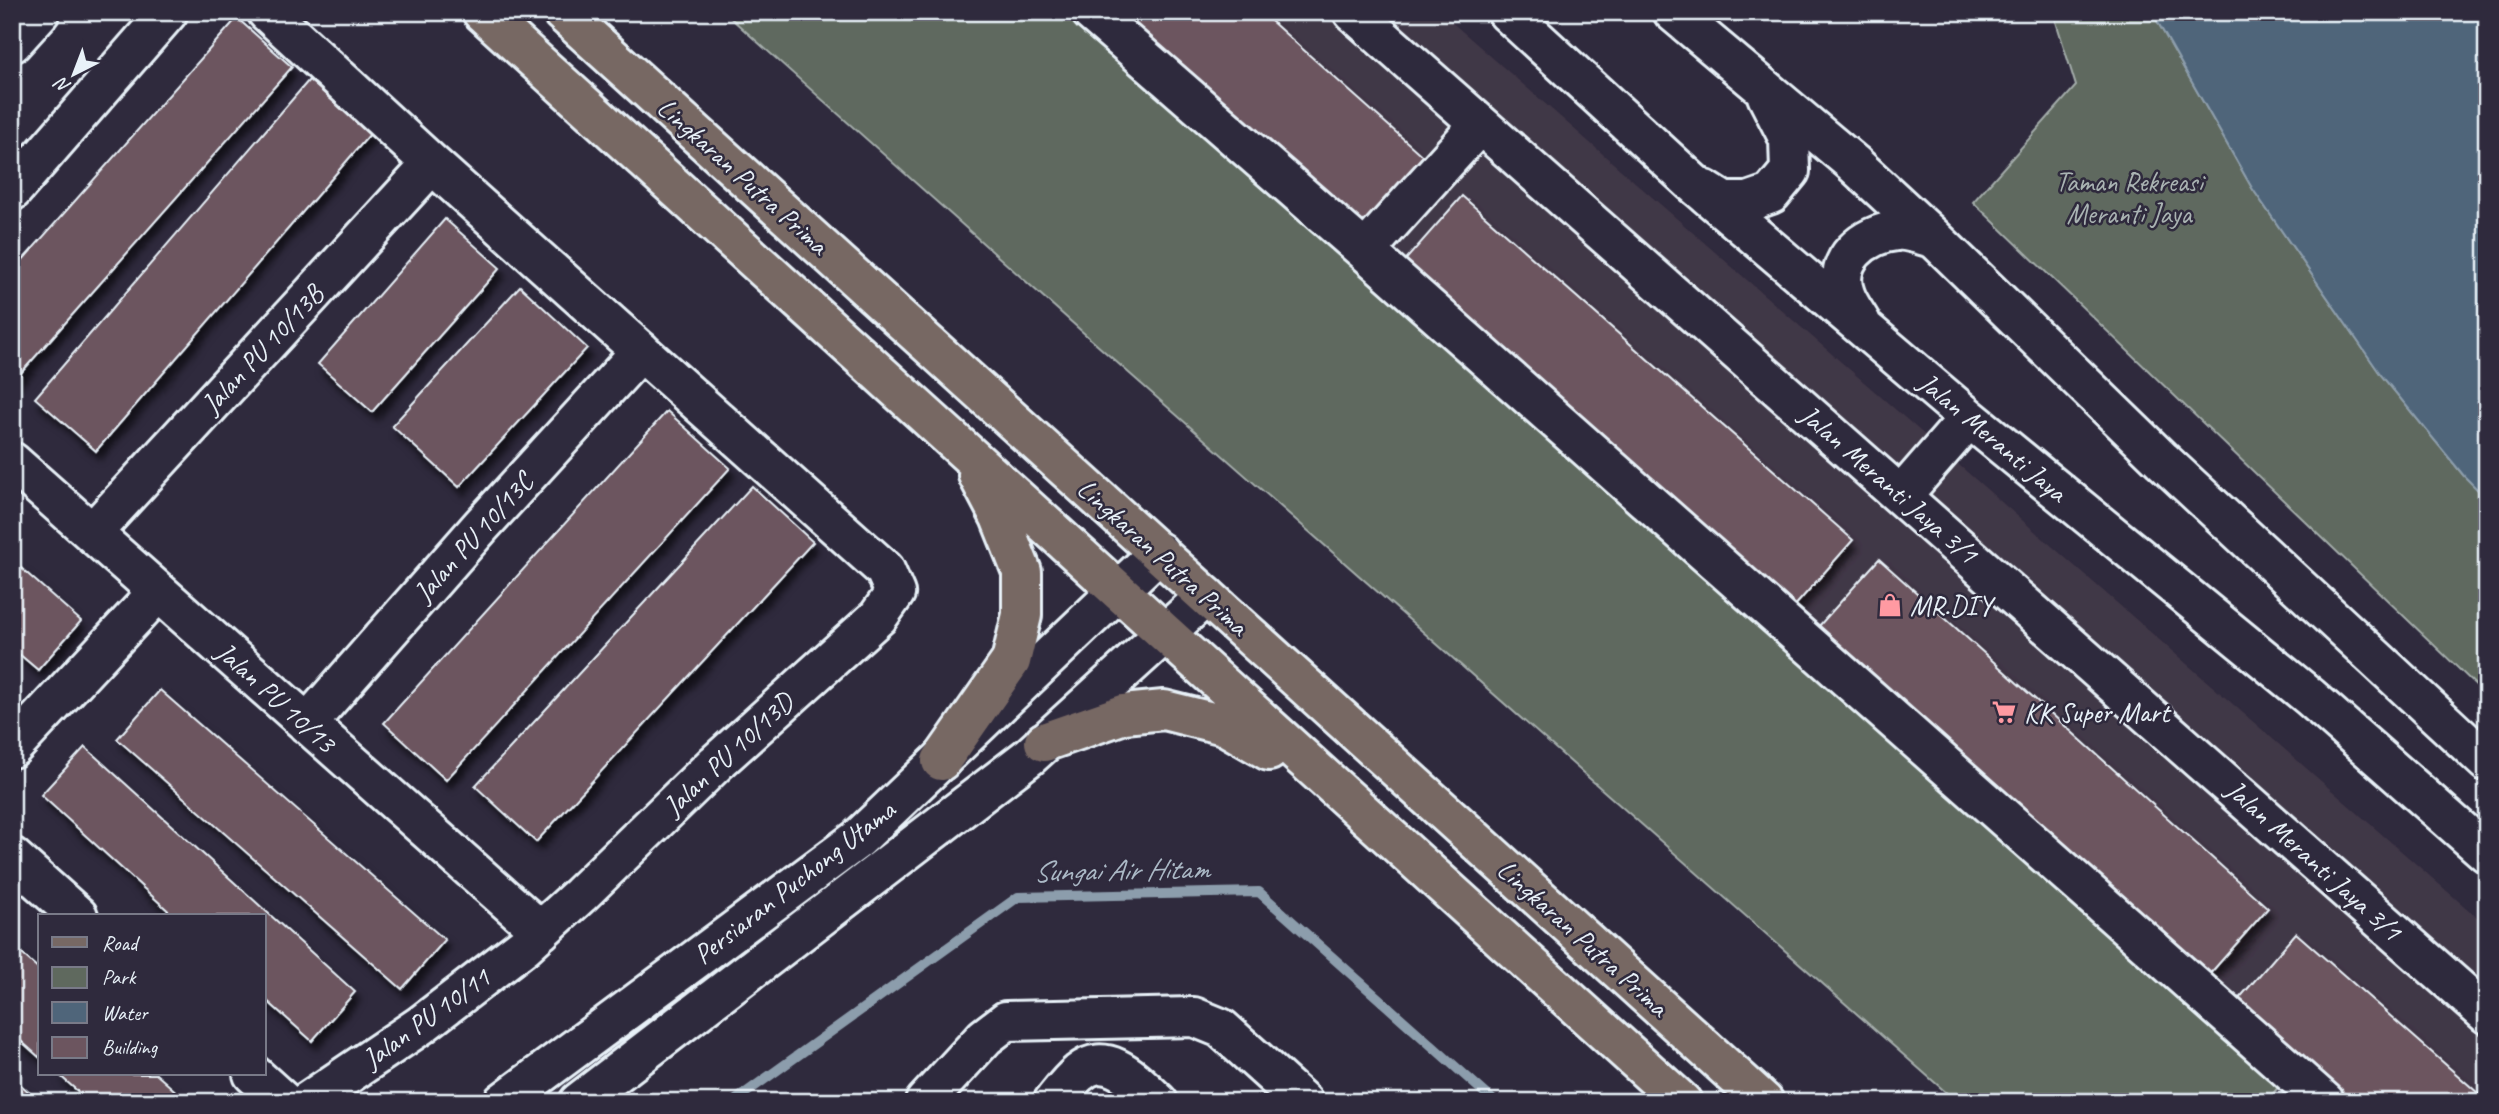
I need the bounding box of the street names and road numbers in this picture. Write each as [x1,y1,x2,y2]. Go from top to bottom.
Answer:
street label: Lingkaran Putra Prima [650,90,837,263]
street label: Jalan PU 10/13B [192,275,332,422]
street label: Jalan Meranti Jaya [1910,363,2076,510]
street label: Jalan Meranti Jaya 3/1 [1791,396,1986,572]
street label: Jalan PU 10/13C [404,463,542,610]
street label: Lingkaran Putra Prima [1070,471,1257,644]
street label: Jalan PU 10/13 [207,633,345,761]
street label: Jalan PU 10/13D [654,683,802,824]
street label: Jalan Meranti Jaya 3/1 [2217,771,2410,949]
street label: Persiaran Puchong Utama [686,791,903,972]
street label: Lingkaran Putra Prima [1490,852,1677,1025]
street label: Jalan PU 10/11 [354,959,498,1077]

